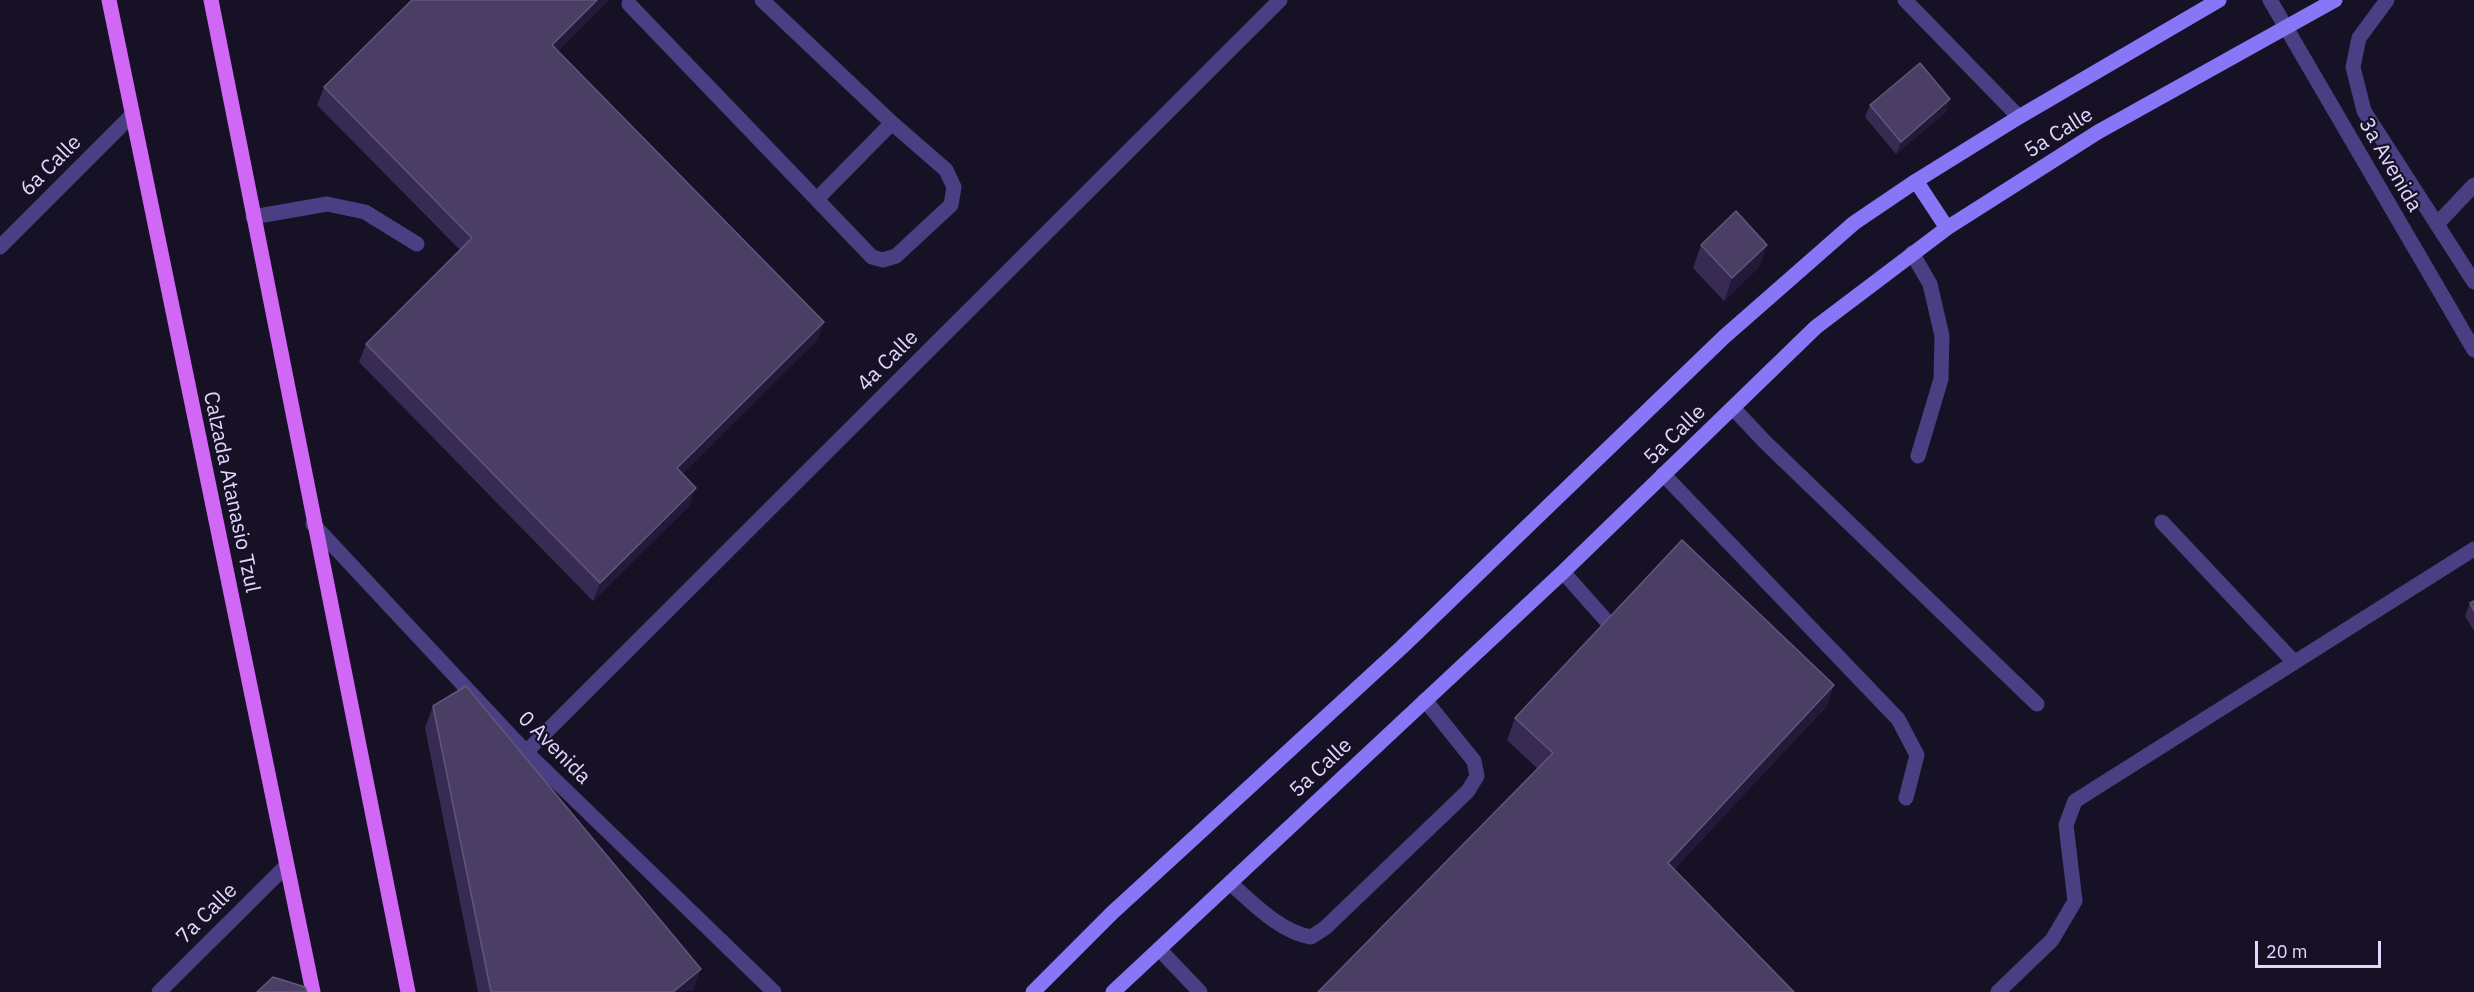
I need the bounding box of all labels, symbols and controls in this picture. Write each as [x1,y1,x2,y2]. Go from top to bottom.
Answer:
street label: 5a Calle [2020,102,2098,164]
street label: 3a Avenida [2353,114,2427,216]
street label: 6a Calle [15,130,87,202]
street label: 4a Calle [852,325,924,397]
street label: Calzada Atanasio Tzul [197,389,265,595]
street label: 5a Calle [1639,400,1711,470]
street label: 0 Avenida [512,706,596,790]
street label: 5a Calle [1285,733,1357,803]
street label: 7a Calle [171,878,243,950]
scale bar [2258,929,2384,967]
text: 20 m [2266,940,2308,963]

